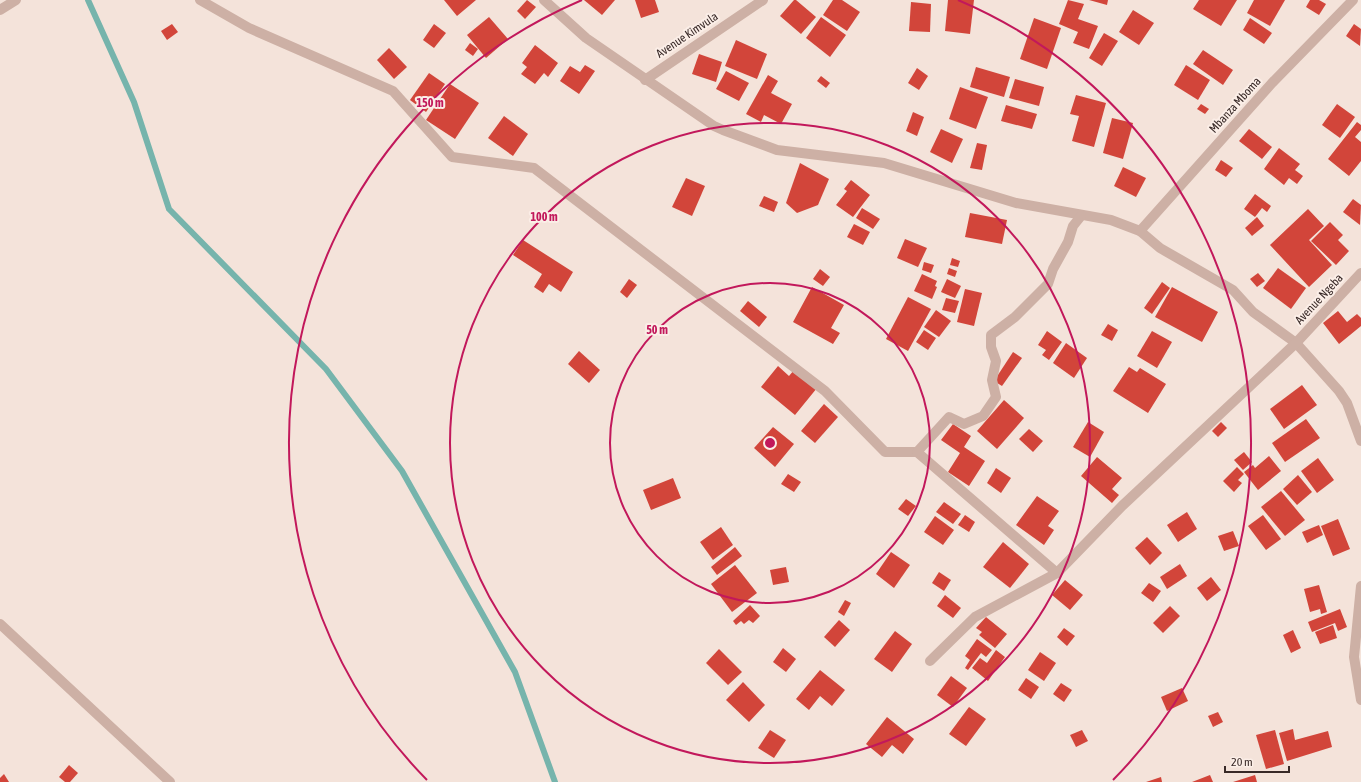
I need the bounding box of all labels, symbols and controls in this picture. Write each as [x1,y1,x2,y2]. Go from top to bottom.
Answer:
street label: Avenue Kimvula [653,9,721,61]
street label: Mbanza Mboma [1206,74,1264,136]
text: 150 m [416,96,444,110]
text: 100 m [530,210,558,224]
street label: Avenue Ngeba [1292,271,1346,327]
text: 50 m [646,323,668,337]
centre of rings [763,436,777,450]
scale bar [1225,748,1289,774]
text: 20 m [1231,755,1253,769]

